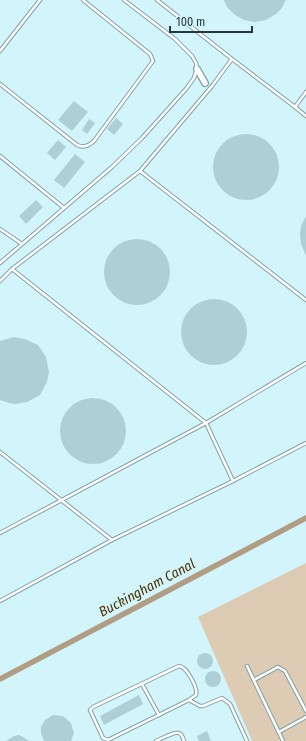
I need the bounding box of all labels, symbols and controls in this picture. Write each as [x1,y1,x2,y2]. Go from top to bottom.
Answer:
scale bar [170,8,252,34]
text: 100 m [176,15,205,29]
water label: Buckingham Canal [96,555,198,621]

